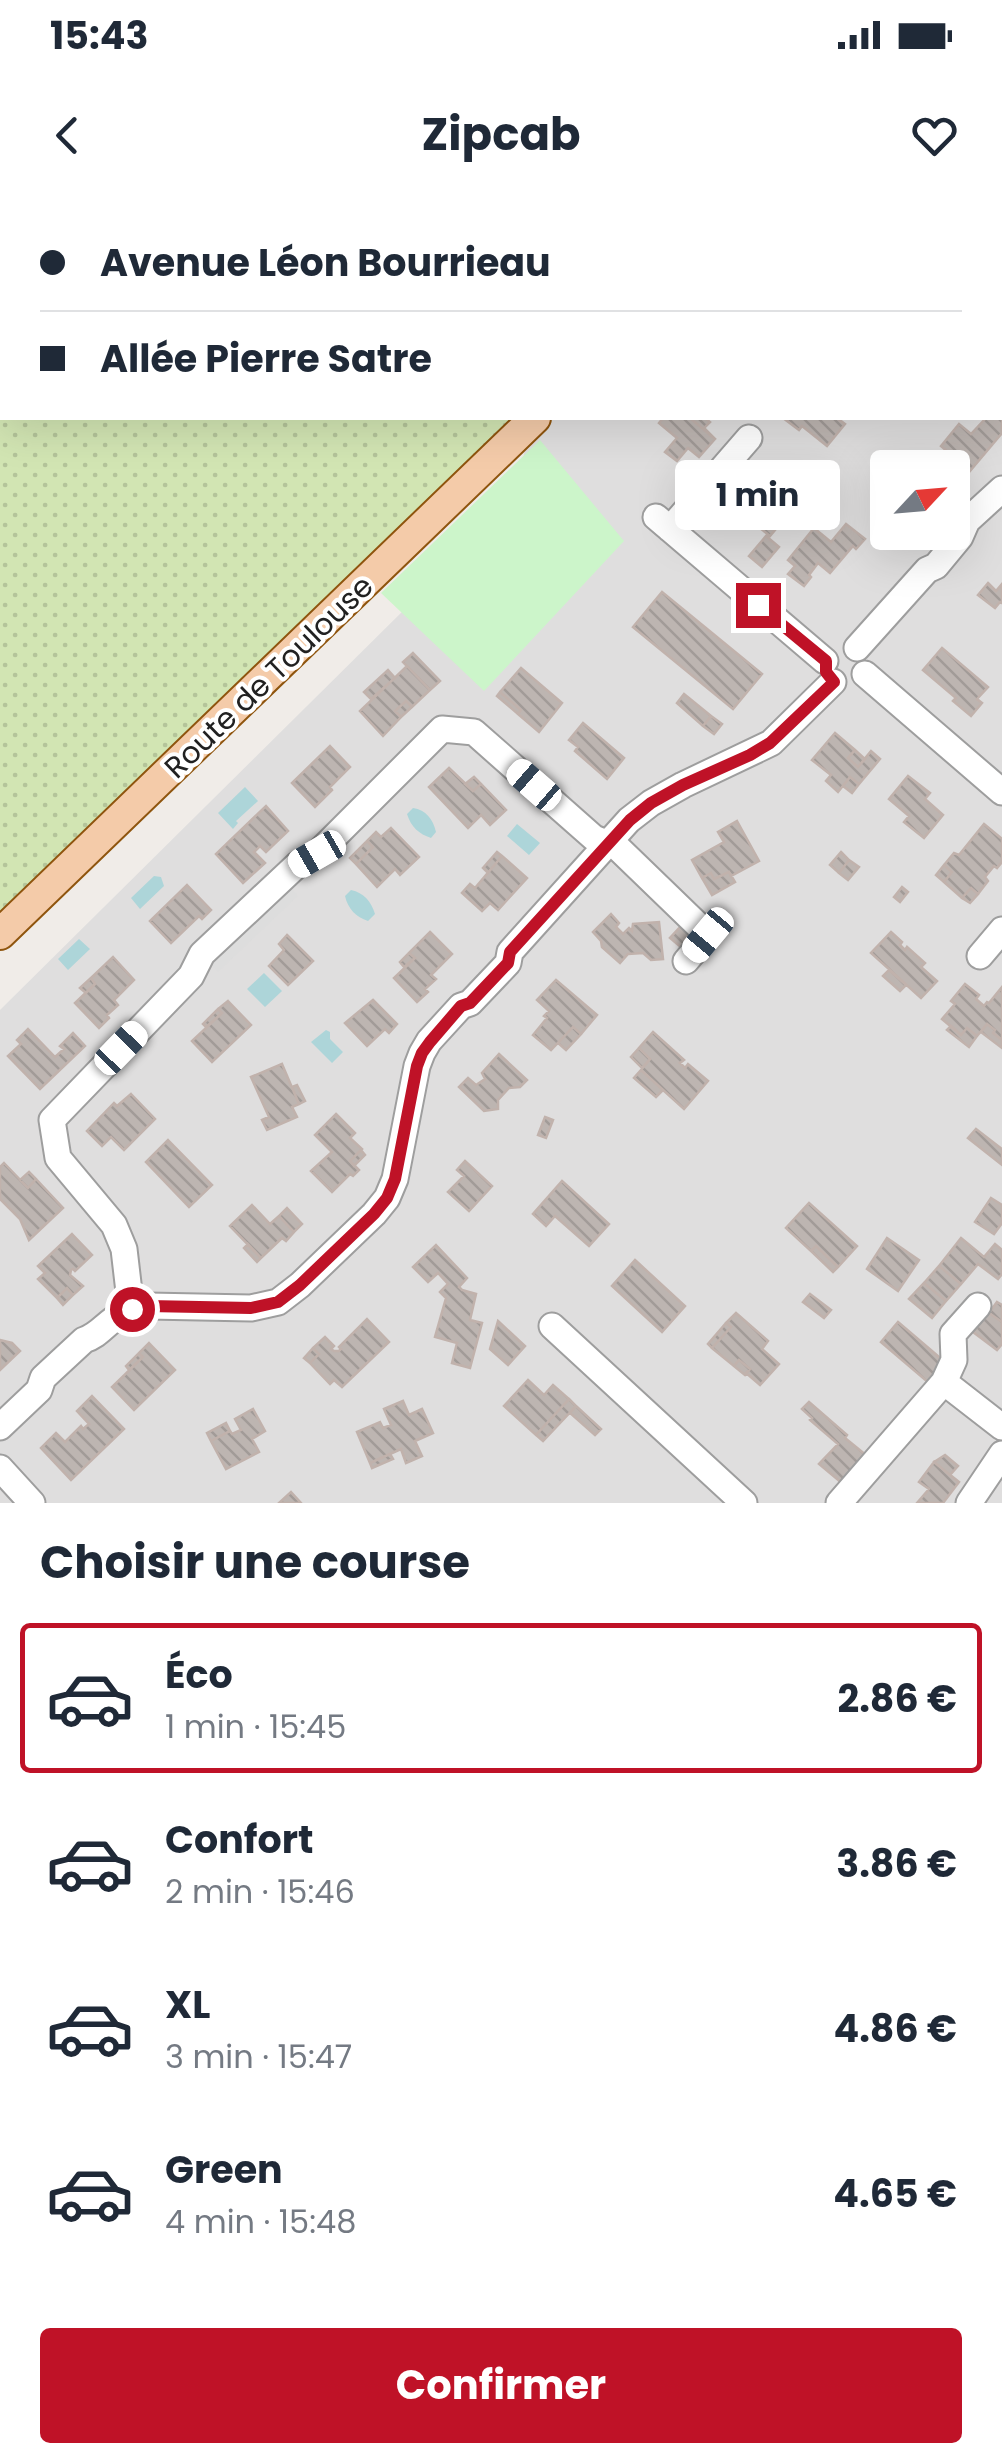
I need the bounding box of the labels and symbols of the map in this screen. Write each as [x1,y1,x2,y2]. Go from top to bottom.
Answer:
north arrow [870,450,970,550]
callout: 1 min [676,460,840,530]
street label: Route de Toulouse [155,565,383,788]
route end [736,583,781,628]
car [502,754,566,816]
car [284,826,350,882]
car [677,902,739,968]
car [89,1016,153,1080]
route start [110,1287,155,1332]

